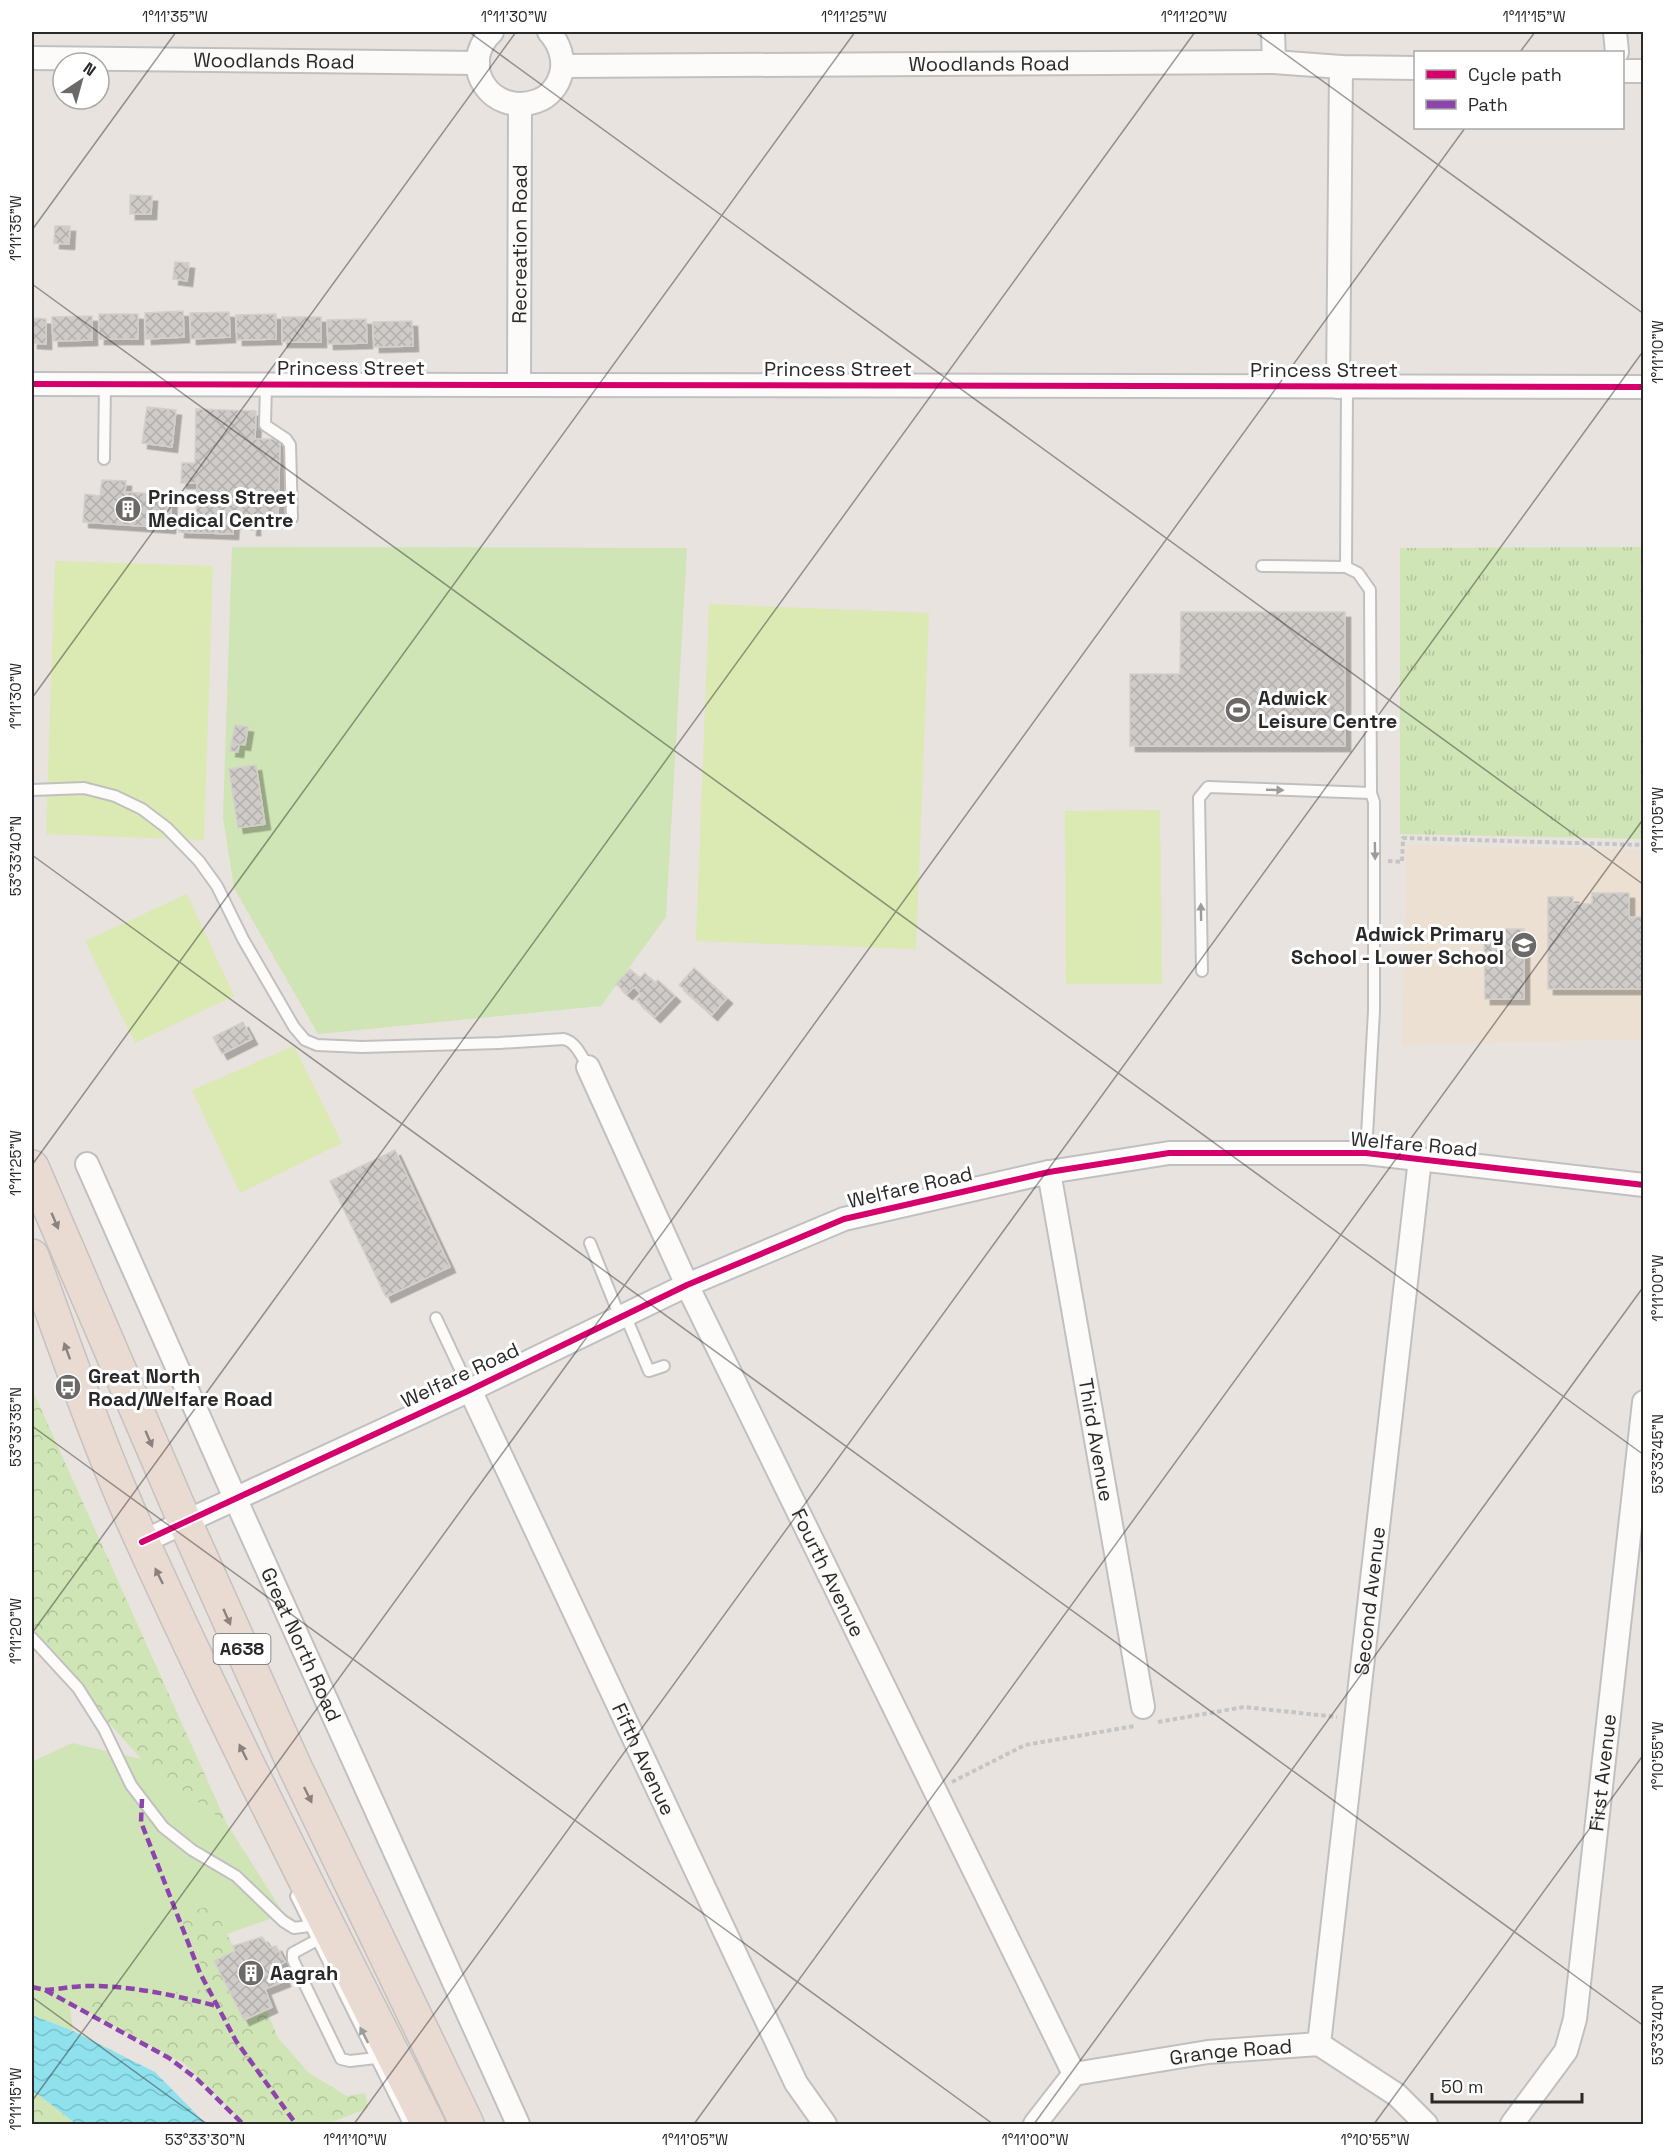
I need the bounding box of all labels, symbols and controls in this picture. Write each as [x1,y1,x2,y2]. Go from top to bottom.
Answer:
text: 1°11'35"W [142,7,208,26]
text: 1°11'30"W [481,7,547,26]
text: 1°11'25"W [821,7,887,26]
text: 1°11'20"W [1161,7,1227,26]
text: 1°11'15"W [1502,7,1566,26]
street label: Woodlands Road [193,47,355,75]
street label: Woodlands Road [908,50,1070,77]
north arrow [51,51,111,111]
legend [1414,51,1624,129]
text: N [79,58,100,81]
text: Cycle path [1468,63,1562,86]
text: Path [1468,93,1508,116]
street label: Recreation Road [506,164,533,324]
text: 1°11'35"W [6,195,25,261]
text: 1°11'10"W [1648,320,1667,384]
street label: Princess Street [277,355,425,381]
street label: Princess Street [764,356,912,382]
street label: Princess Street [1250,357,1398,383]
place label: Princess Street Medical Centre [148,484,296,533]
building icon: Princess Street Medical Centre [113,494,143,524]
text: 1°11'30"W [6,663,25,729]
place label: Adwick Leisure Centre [1258,685,1397,734]
sports icon: Adwick Leisure Centre [1223,695,1253,725]
one-way arrow [1265,785,1284,794]
text: 1°11'05"W [1648,787,1667,853]
text: 53°33'40"N [6,816,25,896]
one-way arrow [1370,842,1380,861]
one-way arrow [1196,903,1206,922]
place label: Adwick Primary School - Lower School [1291,921,1504,970]
school or university icon: Adwick Primary School - Lower School [1509,930,1539,960]
street label: Welfare Road [1349,1125,1479,1163]
text: 1°11'25"W [6,1130,25,1196]
street label: Welfare Road [845,1160,975,1214]
one-way arrow [51,1212,60,1230]
text: 1°11'00"W [1648,1254,1667,1322]
street label: Welfare Road [397,1336,523,1414]
one-way arrow [61,1342,71,1360]
place label: Great North Road/Welfare Road [88,1363,273,1412]
bus stop icon: Great North Road/Welfare Road [53,1372,83,1402]
street label: Third Avenue [1072,1376,1120,1503]
text: 53°33'35"N [6,1387,25,1467]
text: 53°33'45"N [1648,1414,1667,1494]
one-way arrow [144,1430,154,1448]
street label: Fourth Avenue [786,1504,871,1641]
street label: Second Avenue [1348,1525,1391,1676]
street label: Great North Road [255,1563,347,1726]
one-way arrow [154,1568,163,1585]
text: 1°11'20"W [6,1598,25,1664]
one-way arrow [223,1608,233,1626]
road number: A638 [214,1634,270,1664]
street label: Fifth Avenue [606,1699,681,1820]
street label: First Avenue [1583,1712,1622,1833]
text: 1°10'55"W [1648,1721,1667,1791]
one-way arrow [238,1744,248,1761]
one-way arrow [303,1786,313,1803]
building icon: Aagrah [236,1958,266,1988]
place label: Aagrah [270,1960,338,1986]
text: 53°33'40"N [1648,1985,1667,2065]
one-way arrow [359,2026,369,2043]
street label: Grange Road [1168,2033,1293,2071]
scale bar [1432,2066,1582,2104]
text: 1°11'15"W [6,2067,25,2131]
text: 50 m [1441,2075,1483,2098]
text: 53°33'30"N [165,2130,245,2149]
text: 1°11'10"W [323,2130,387,2149]
text: 1°11'05"W [662,2130,728,2149]
text: 1°11'00"W [1001,2130,1069,2149]
text: 1°10'55"W [1340,2130,1410,2149]

